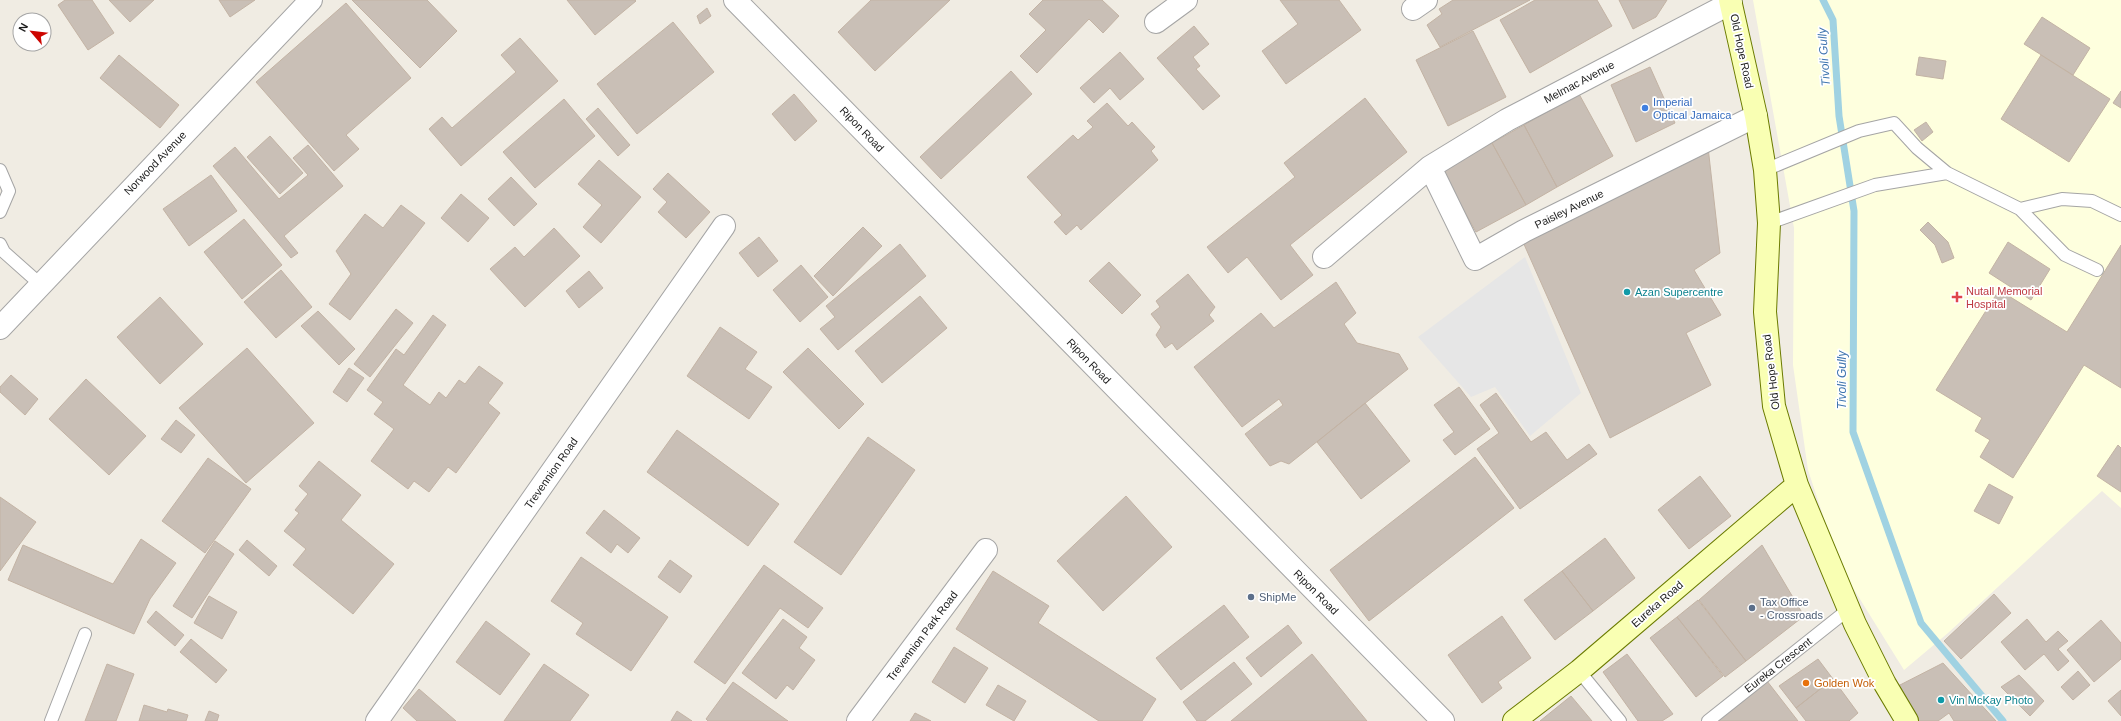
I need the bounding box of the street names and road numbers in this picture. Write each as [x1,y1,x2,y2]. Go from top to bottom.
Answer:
street label: Old Hope Road [1728,13,1756,89]
street label: Melmac Avenue [1542,58,1616,106]
street label: Ripon Road [838,104,886,154]
street label: Norwood Avenue [122,129,188,197]
street label: Paisley Avenue [1533,187,1605,231]
street label: Old Hope Road [1760,334,1782,410]
street label: Ripon Road [1065,336,1113,386]
street label: Trevennion Road [522,435,580,511]
street label: Ripon Road [1291,567,1341,617]
street label: Eureka Road [1629,578,1685,630]
street label: Trevennion Park Road [884,589,960,683]
street label: Eureka Crescent [1742,635,1814,695]

